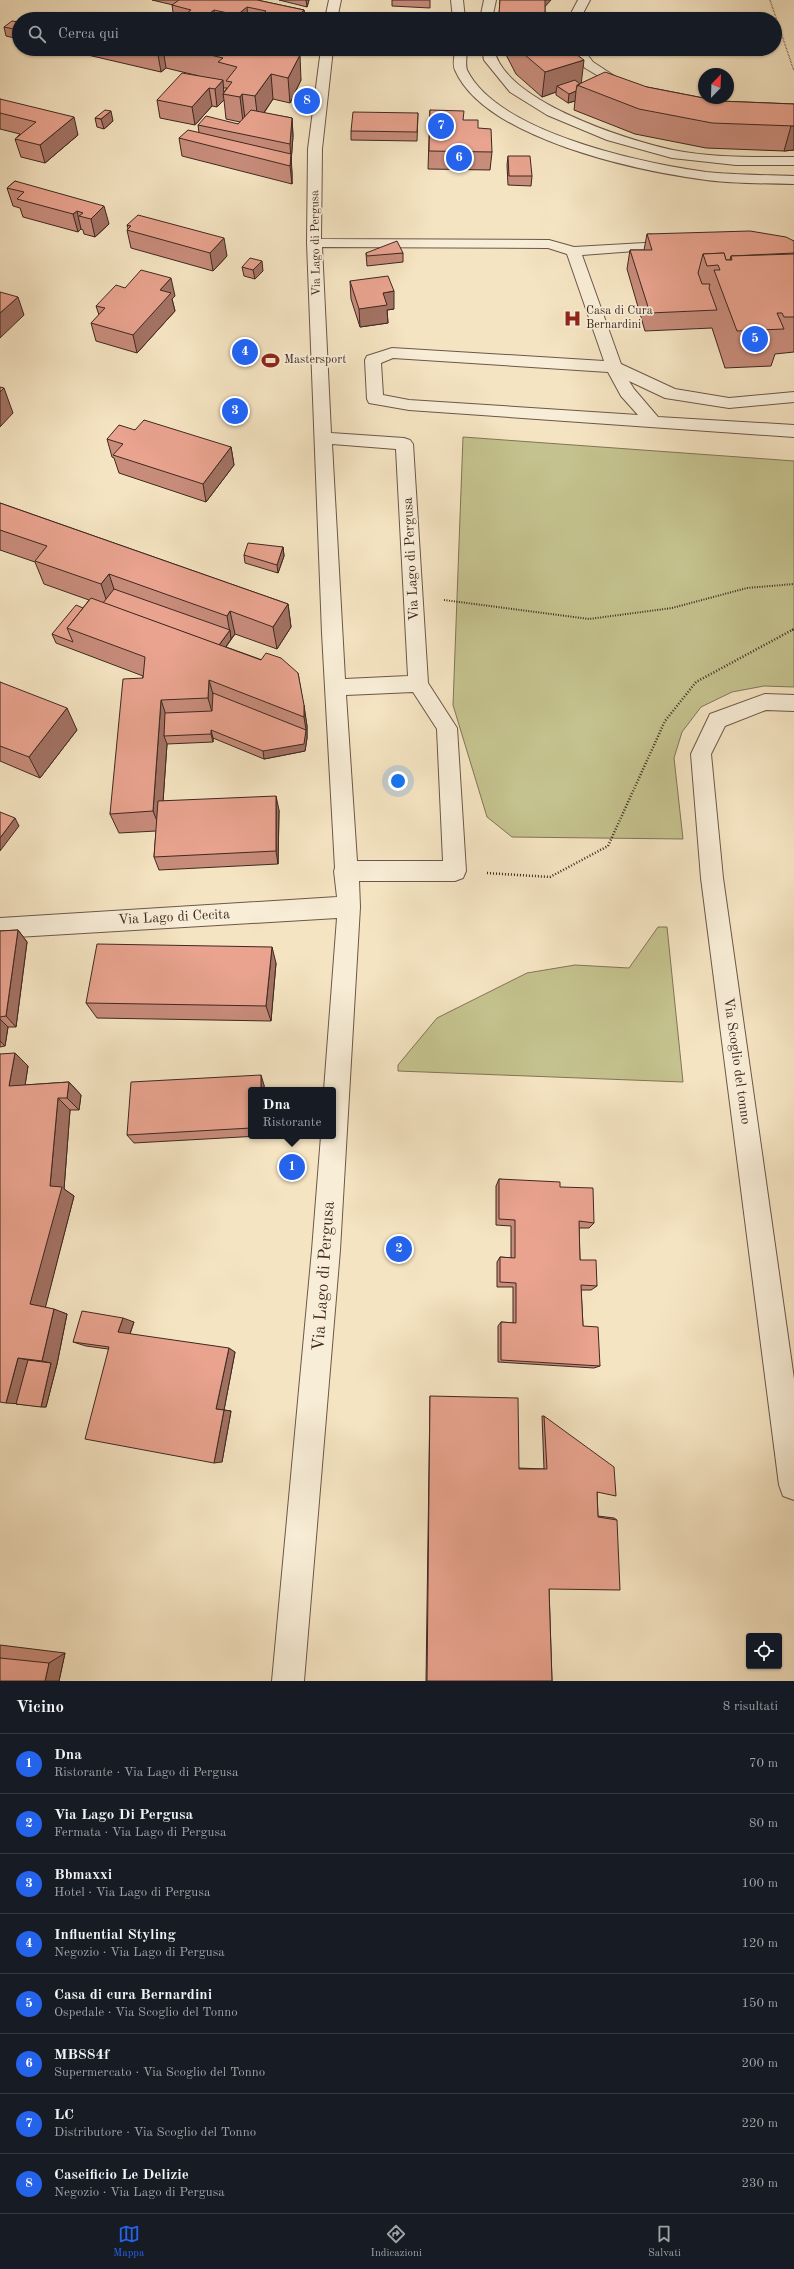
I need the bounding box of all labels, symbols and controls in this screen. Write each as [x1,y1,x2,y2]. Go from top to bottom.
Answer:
search box [12,12,782,56]
icon: search [26,23,48,45]
text: Cerca qui [58,27,119,42]
north arrow [698,68,734,104]
pin: 8 [294,86,320,116]
pin: 7 [428,111,454,141]
pin: 6 [446,143,472,173]
street label: Via Lago di Pergusa [309,190,323,296]
place label: Casa di Cura Bernardini [586,305,653,331]
hospital icon: Casa di Cura Bernardini [563,308,583,328]
pin: 5 [742,324,768,354]
pin: 4 [232,337,258,367]
sports icon: Mastersport [261,350,281,370]
place label: Mastersport [284,354,346,366]
pin: 3 [222,396,248,426]
street label: Via Lago di Pergusa [401,497,421,621]
your location [388,771,408,791]
street label: Via Lago di Cecita [118,907,230,927]
street label: Via Scoglio del tonno [721,997,753,1125]
popup [248,1087,336,1139]
text: Dna [263,1098,290,1113]
text: Ristorante [263,1116,321,1129]
pin: 1 [279,1152,305,1182]
street label: Via Lago di Pergusa [310,1200,338,1351]
pin: 2 [386,1234,412,1264]
map controls [746,1633,782,1669]
button: locate [746,1633,782,1669]
text: Vicino [16,1699,64,1716]
text: 8 risultati [723,1700,778,1713]
text: Dna [54,1748,82,1763]
text: 1 [25,1757,33,1770]
text: 70 m [749,1757,778,1770]
text: Ristorante · Via Lago di Pergusa [54,1766,238,1779]
text: Via Lago Di Pergusa [54,1808,193,1823]
text: 2 [25,1817,33,1830]
text: 80 m [749,1817,778,1830]
text: Fermata · Via Lago di Pergusa [54,1826,227,1839]
text: Bbmaxxi [54,1868,112,1883]
text: 3 [25,1877,33,1890]
text: 100 m [741,1877,778,1890]
text: Hotel · Via Lago di Pergusa [54,1886,210,1899]
text: Influential Styling [54,1928,176,1943]
text: 4 [25,1937,33,1950]
text: 120 m [741,1937,778,1950]
text: Negozio · Via Lago di Pergusa [54,1946,225,1959]
text: Casa di cura Bernardini [54,1988,212,2003]
text: 5 [25,1997,33,2010]
text: 150 m [741,1997,778,2010]
text: Ospedale · Via Scoglio del Tonno [54,2006,238,2019]
text: MB884f [54,2048,109,2063]
text: 6 [25,2057,33,2070]
text: 200 m [741,2057,778,2070]
text: Supermercato · Via Scoglio del Tonno [54,2066,265,2079]
text: LC [54,2108,74,2123]
text: 7 [25,2117,33,2130]
text: 220 m [741,2117,778,2130]
text: Distributore · Via Scoglio del Tonno [54,2126,256,2139]
text: Caseificio Le Delizie [54,2168,189,2183]
text: 8 [25,2177,33,2190]
text: 230 m [741,2177,778,2190]
text: Negozio · Via Lago di Pergusa [54,2186,225,2199]
tab: Mappa [113,2223,145,2261]
tab: Indicazioni [371,2223,422,2261]
tab: Salvati [648,2223,681,2261]

